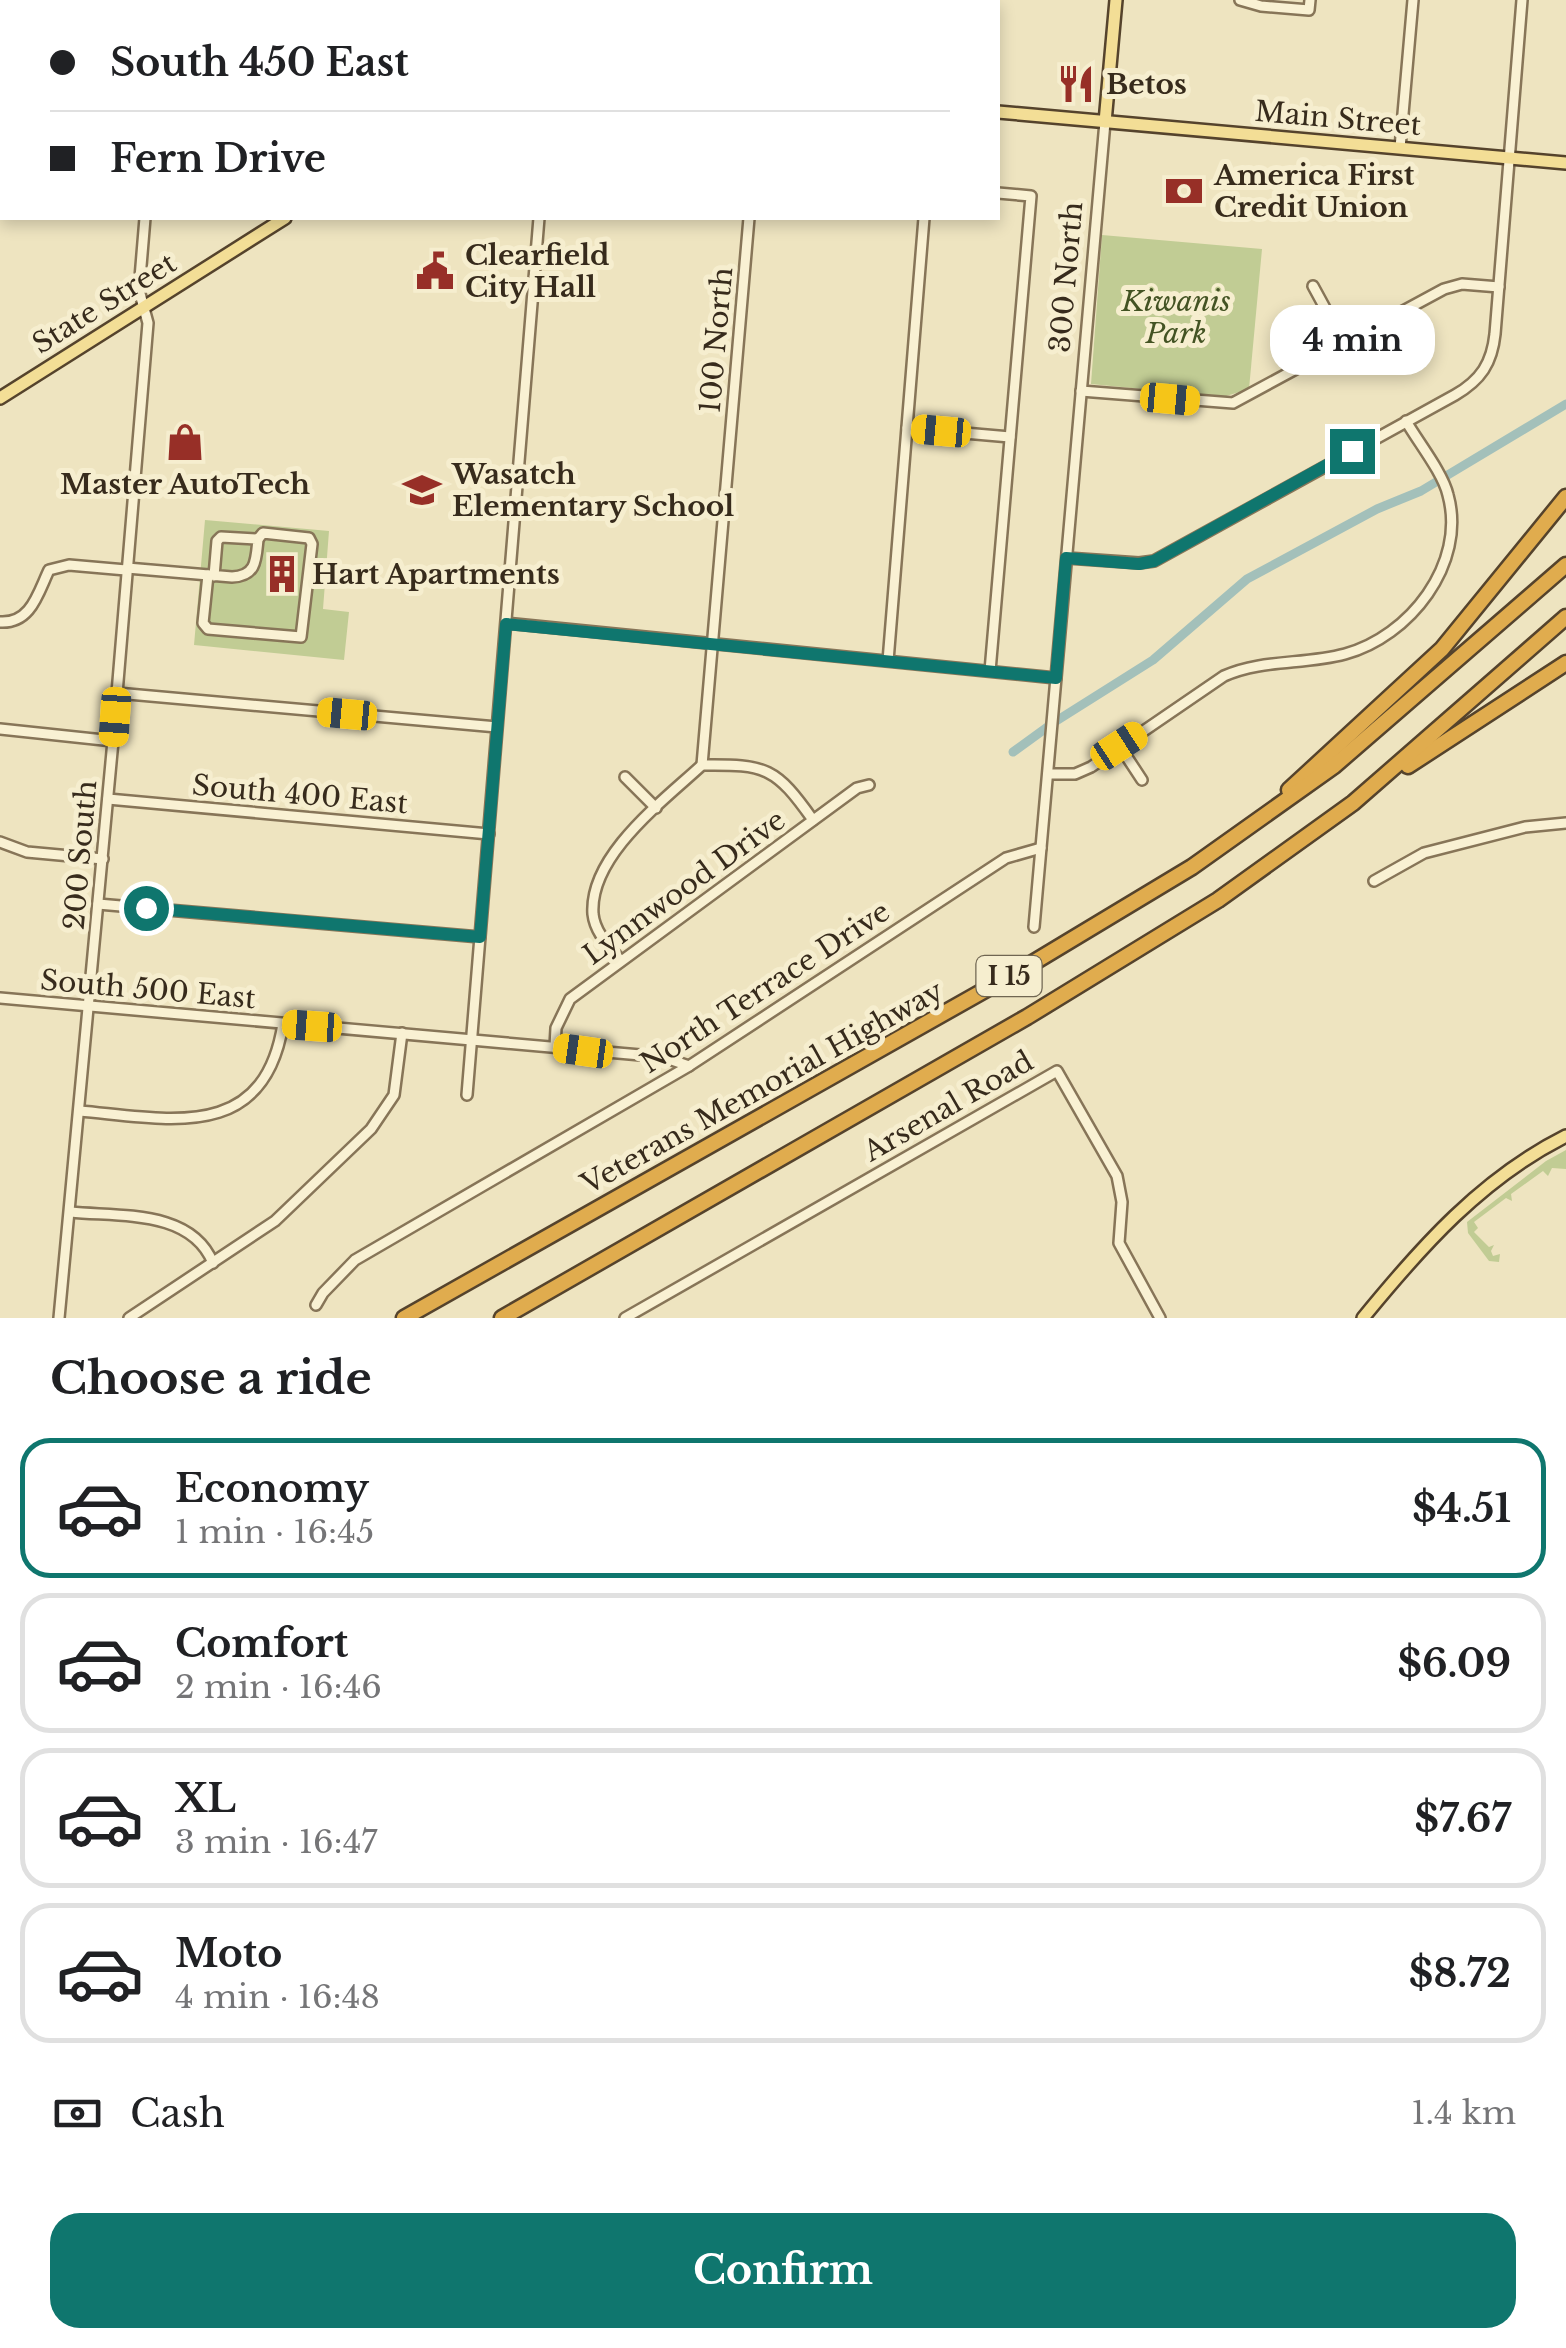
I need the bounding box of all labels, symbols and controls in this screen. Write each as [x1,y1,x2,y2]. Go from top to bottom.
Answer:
text: South 450 East [110,39,409,86]
restaurant icon: Betos [1055,63,1097,105]
place label: Betos [1106,67,1187,102]
street label: Main Street [1253,94,1423,143]
text: Fern Drive [110,135,326,182]
place label: America First Credit Union [1213,158,1415,225]
bank icon: America First Credit Union [1163,170,1205,212]
street label: 300 North [1042,200,1091,354]
place label: Clearfield City Hall [465,238,610,305]
street label: State Street [26,245,183,361]
public building icon: Clearfield City Hall [414,250,456,292]
street label: 100 North [693,266,740,415]
park label: Kiwanis Park [1120,284,1231,351]
callout: 4 min [1270,306,1434,376]
text: 4 min [1303,320,1402,360]
car [1139,381,1201,417]
car [910,413,972,449]
shop icon: Master AutoTech [164,421,206,463]
route end [1330,429,1375,474]
place label: Wasatch Elementary School [451,457,734,524]
place label: Master AutoTech [60,467,310,502]
school or university icon: Wasatch Elementary School [401,469,443,511]
building icon: Hart Apartments [261,553,303,595]
place label: Hart Apartments [312,557,560,592]
car [98,686,132,748]
car [316,696,378,732]
car [1086,717,1152,775]
street label: South 400 East [191,768,410,821]
street label: 200 South [57,779,104,931]
street label: Lynnwood Drive [576,802,792,972]
route start [124,886,169,931]
street label: North Terrace Drive [634,894,896,1081]
road number: I 15 [976,956,1042,996]
street label: South 500 East [39,963,258,1016]
street label: Veterans Memorial Highway [574,973,949,1202]
car [281,1009,343,1043]
car [551,1032,615,1070]
street label: Arsenal Road [856,1044,1039,1170]
text: Choose a ride [50,1350,372,1406]
icon: car [55,1463,145,1553]
text: Economy [175,1465,369,1512]
text: $4.51 [1412,1485,1511,1532]
text: 1 min · 16:45 [175,1512,374,1552]
icon: car [55,1618,145,1708]
text: Comfort [175,1620,348,1667]
text: $6.09 [1397,1640,1511,1687]
text: 2 min · 16:46 [175,1667,382,1707]
icon: car [55,1773,145,1863]
text: XL [175,1775,236,1822]
text: $7.67 [1414,1795,1511,1842]
text: 3 min · 16:47 [175,1822,377,1862]
icon: car [55,1928,145,2018]
text: Moto [175,1930,282,1977]
text: $8.72 [1409,1950,1511,1997]
text: 4 min · 16:48 [175,1977,380,2017]
icon: cash [50,2086,105,2141]
text: Cash [130,2090,225,2137]
text: 1.4 km [1411,2093,1516,2133]
button: Confirm [50,2213,1516,2328]

